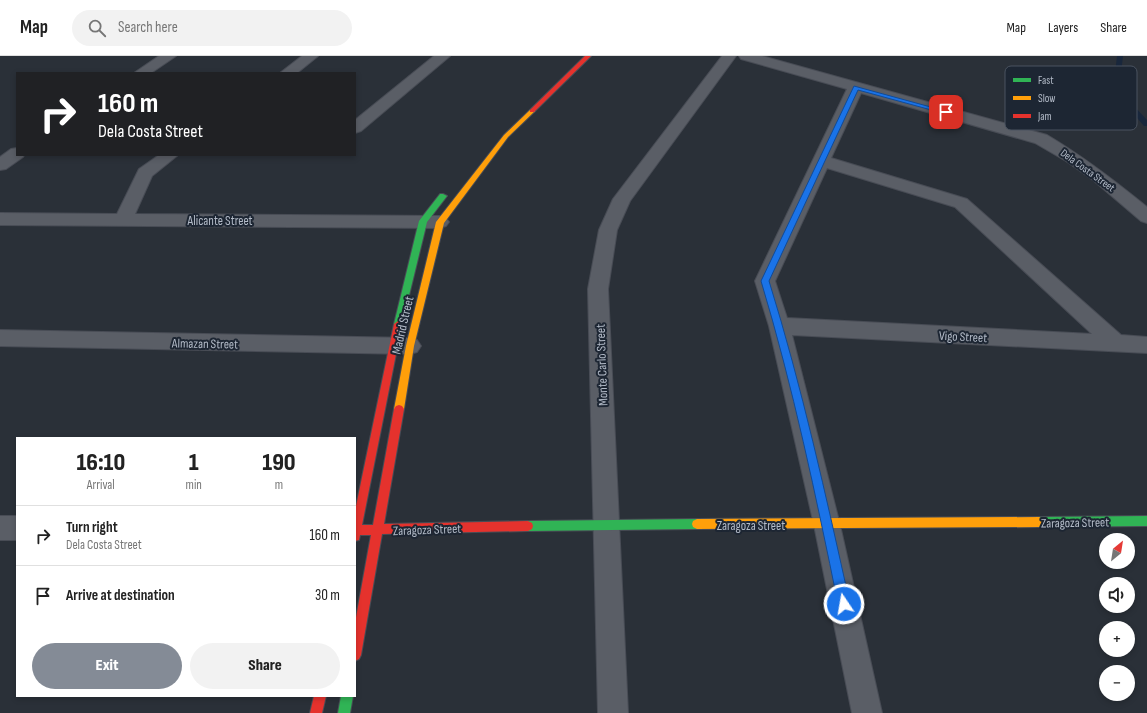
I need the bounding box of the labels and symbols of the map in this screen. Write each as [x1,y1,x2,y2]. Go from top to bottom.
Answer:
legend [1005,66,1137,130]
text: Fast [1038,74,1054,87]
text: Slow [1038,92,1055,105]
pin [929,95,963,129]
text: Jam [1037,110,1052,123]
street label: Dela Costa Street [1058,146,1118,195]
street label: Alicante Street [186,213,253,229]
street label: Madrid Street [389,295,417,356]
street label: Monte Carlo Street [593,324,611,406]
street label: Vigo Street [938,328,988,346]
street label: Almazan Street [171,335,238,353]
street label: Zaragoza Street [1041,514,1109,532]
street label: Zaragoza Street [717,518,785,534]
street label: Zaragoza Street [393,521,462,539]
north arrow [1099,533,1135,569]
position arrow [823,583,865,625]

